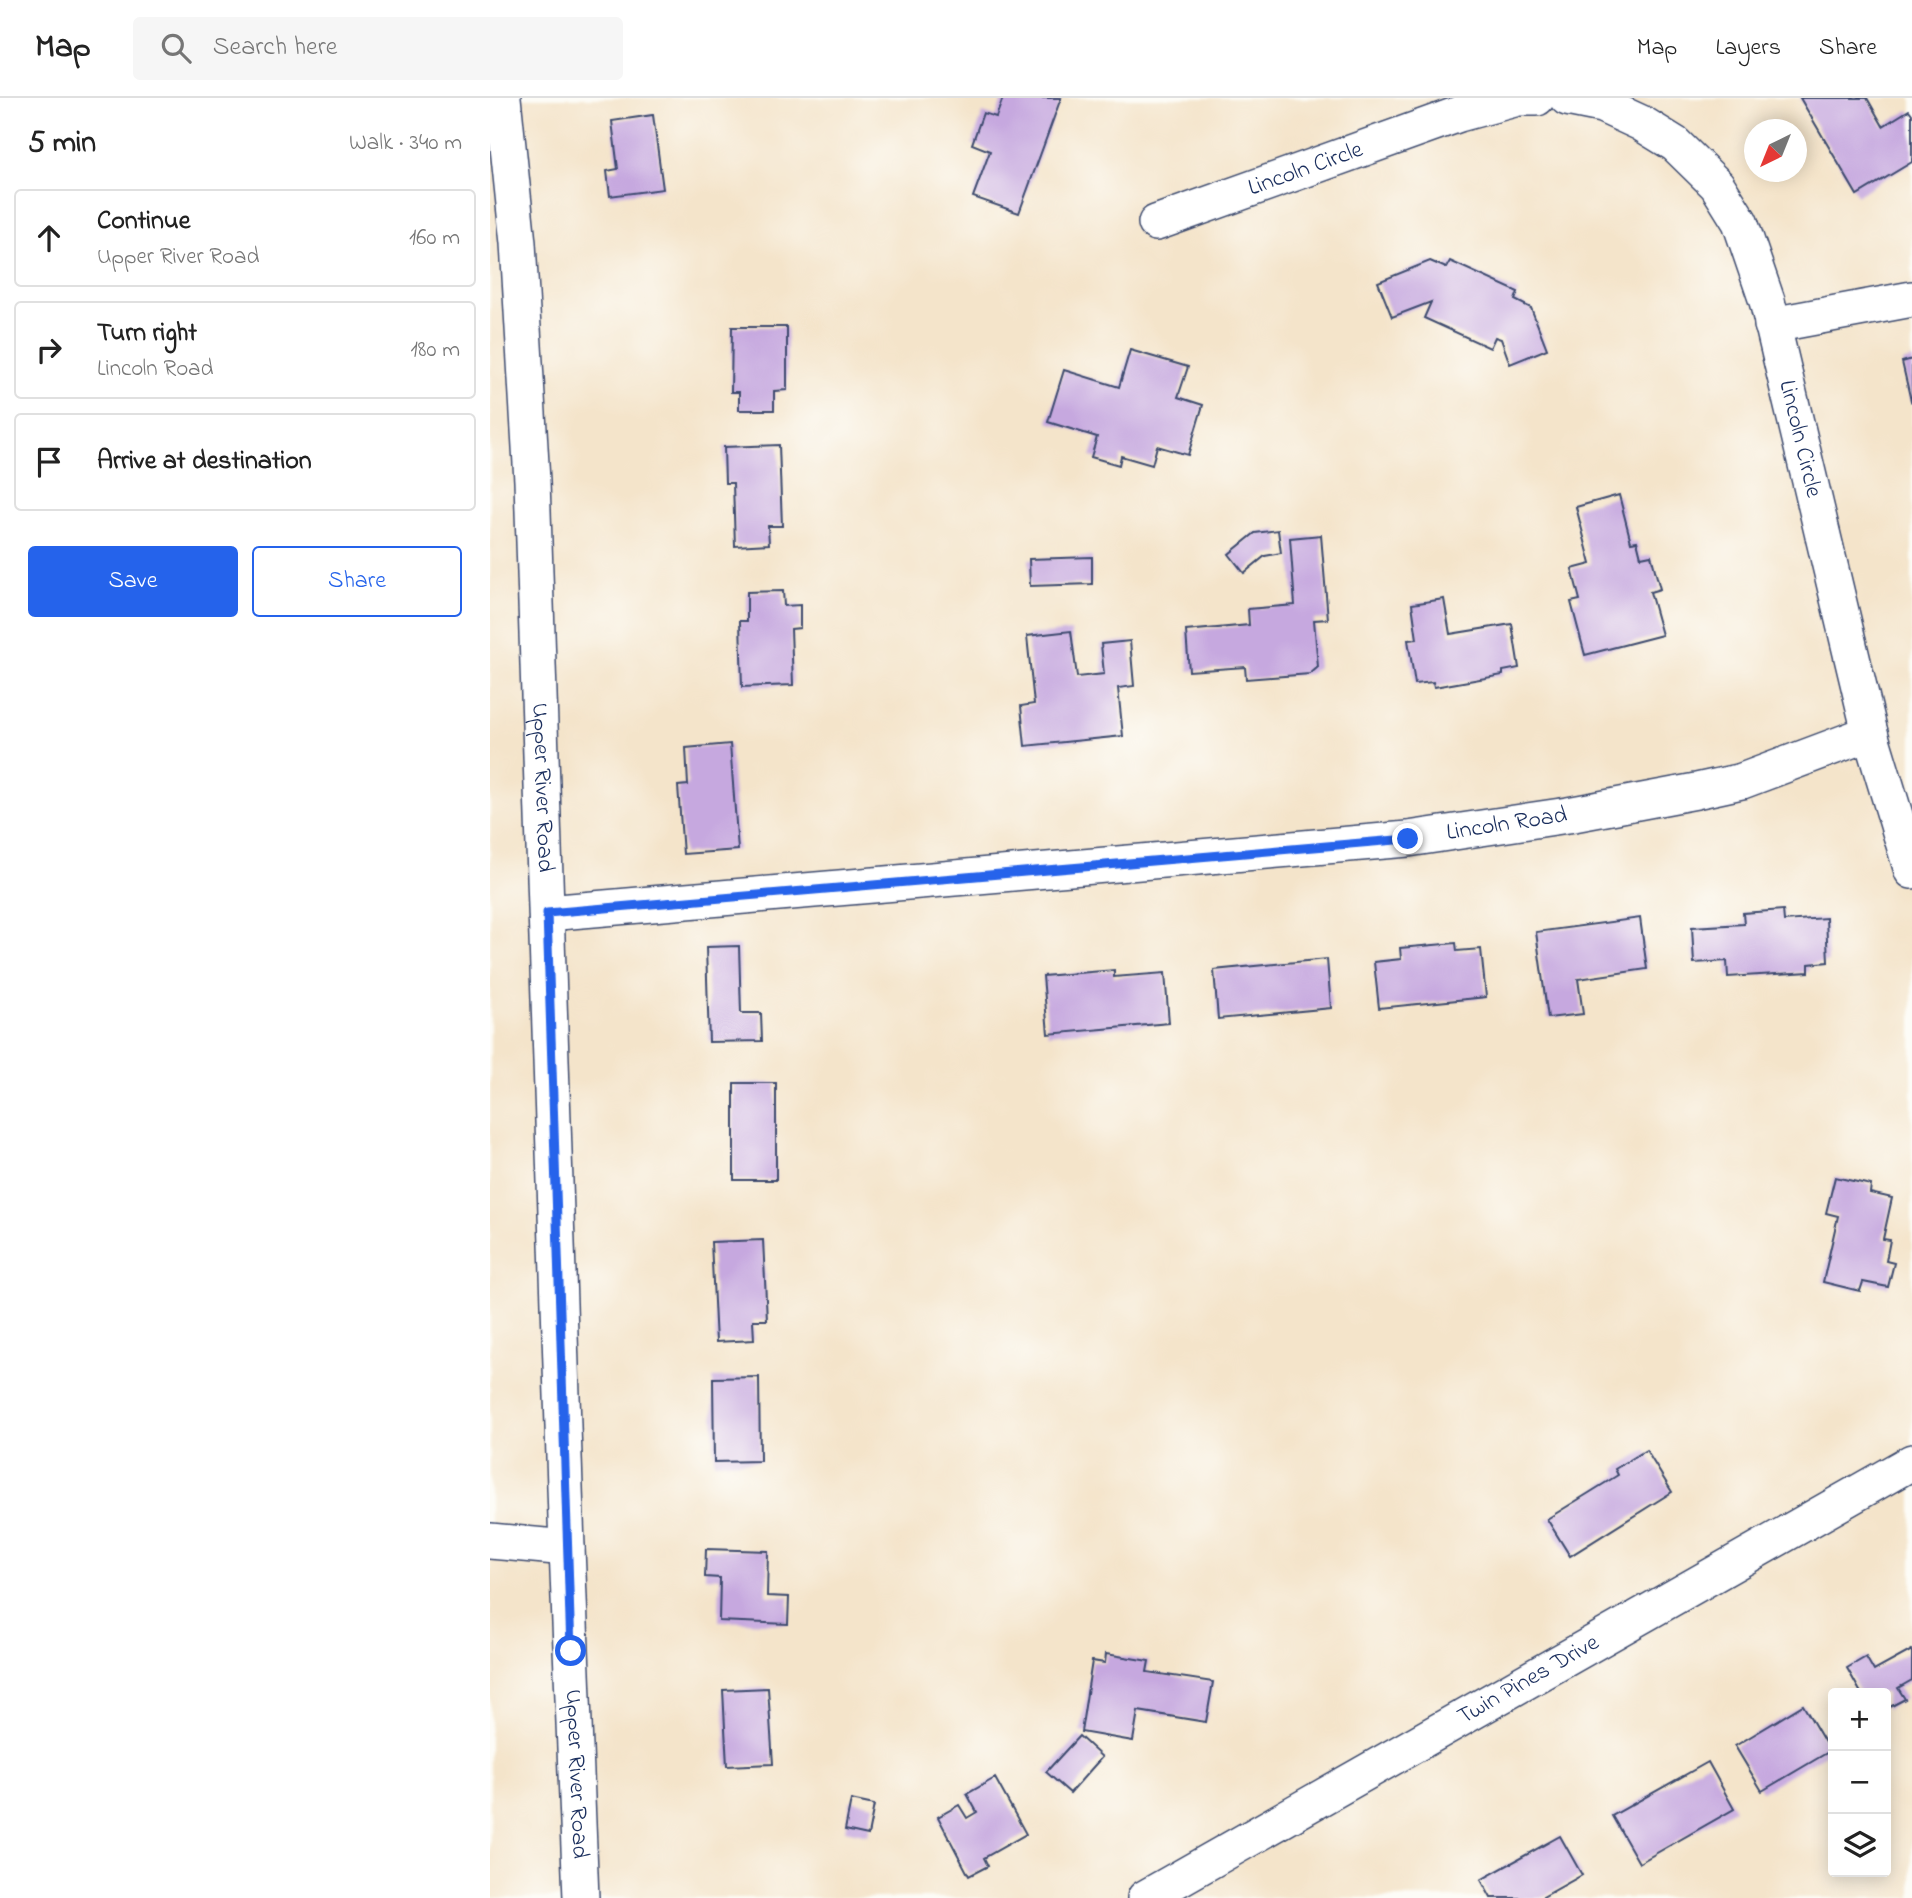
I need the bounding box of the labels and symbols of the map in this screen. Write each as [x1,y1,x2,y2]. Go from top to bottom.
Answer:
north arrow [1744,119,1807,182]
street label: Lincoln Circle [1243,132,1368,206]
street label: Lincoln Circle [1769,376,1831,501]
street label: Upper River Road [522,702,562,873]
street label: Lincoln Road [1444,798,1570,851]
route end [1392,823,1423,854]
street label: Twin Pines Drive [1451,1626,1606,1734]
route start [555,1635,586,1666]
street label: Upper River Road [555,1689,597,1860]

